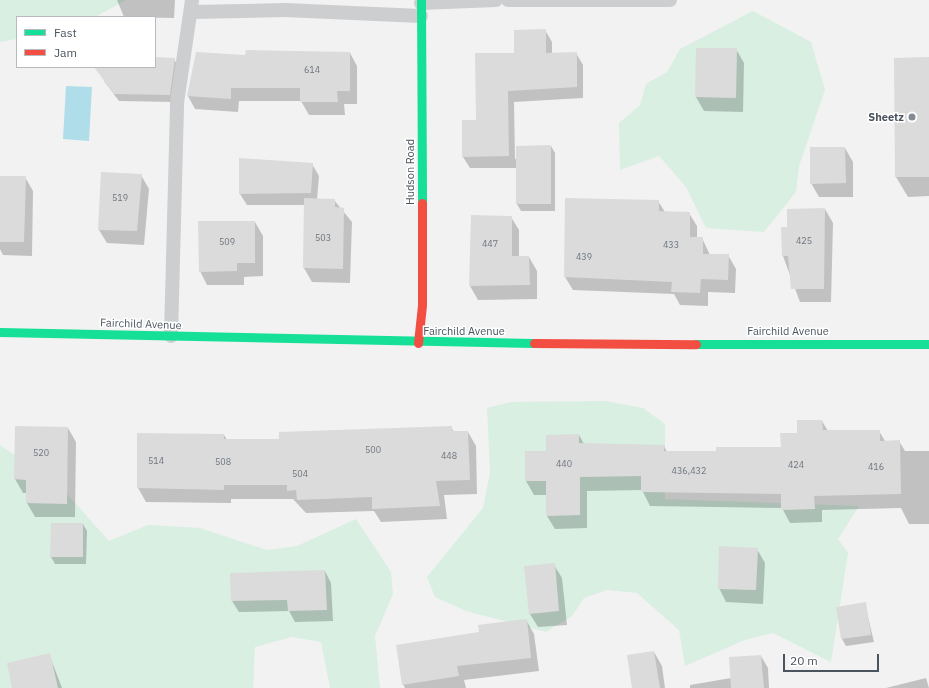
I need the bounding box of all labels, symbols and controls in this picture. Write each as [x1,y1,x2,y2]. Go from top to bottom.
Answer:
legend [16,16,156,68]
text: Fast [54,25,77,40]
text: Jam [54,45,77,60]
house number: 614 [304,65,320,75]
place label: Sheetz [868,110,904,124]
marker: Sheetz [907,112,917,122]
street label: Hudson Road [403,139,417,205]
house number: 519 [112,193,128,203]
house number: 503 [315,233,331,243]
house number: 425 [796,236,812,246]
house number: 509 [219,237,235,247]
house number: 447 [482,239,498,249]
house number: 433 [663,240,679,250]
house number: 439 [576,252,592,262]
street label: Fairchild Avenue [100,316,182,332]
street label: Fairchild Avenue [423,324,505,338]
street label: Fairchild Avenue [747,324,829,338]
house number: 500 [365,445,381,455]
house number: 520 [33,448,49,458]
house number: 448 [441,451,457,461]
house number: 514 [148,456,164,466]
house number: 508 [215,457,231,467]
house number: 440 [556,459,572,469]
house number: 424 [788,460,804,470]
house number: 416 [868,462,884,472]
house number: 436,432 [672,466,706,476]
house number: 504 [292,469,308,479]
scale bar [785,646,881,672]
text: 20 m [790,653,818,668]

